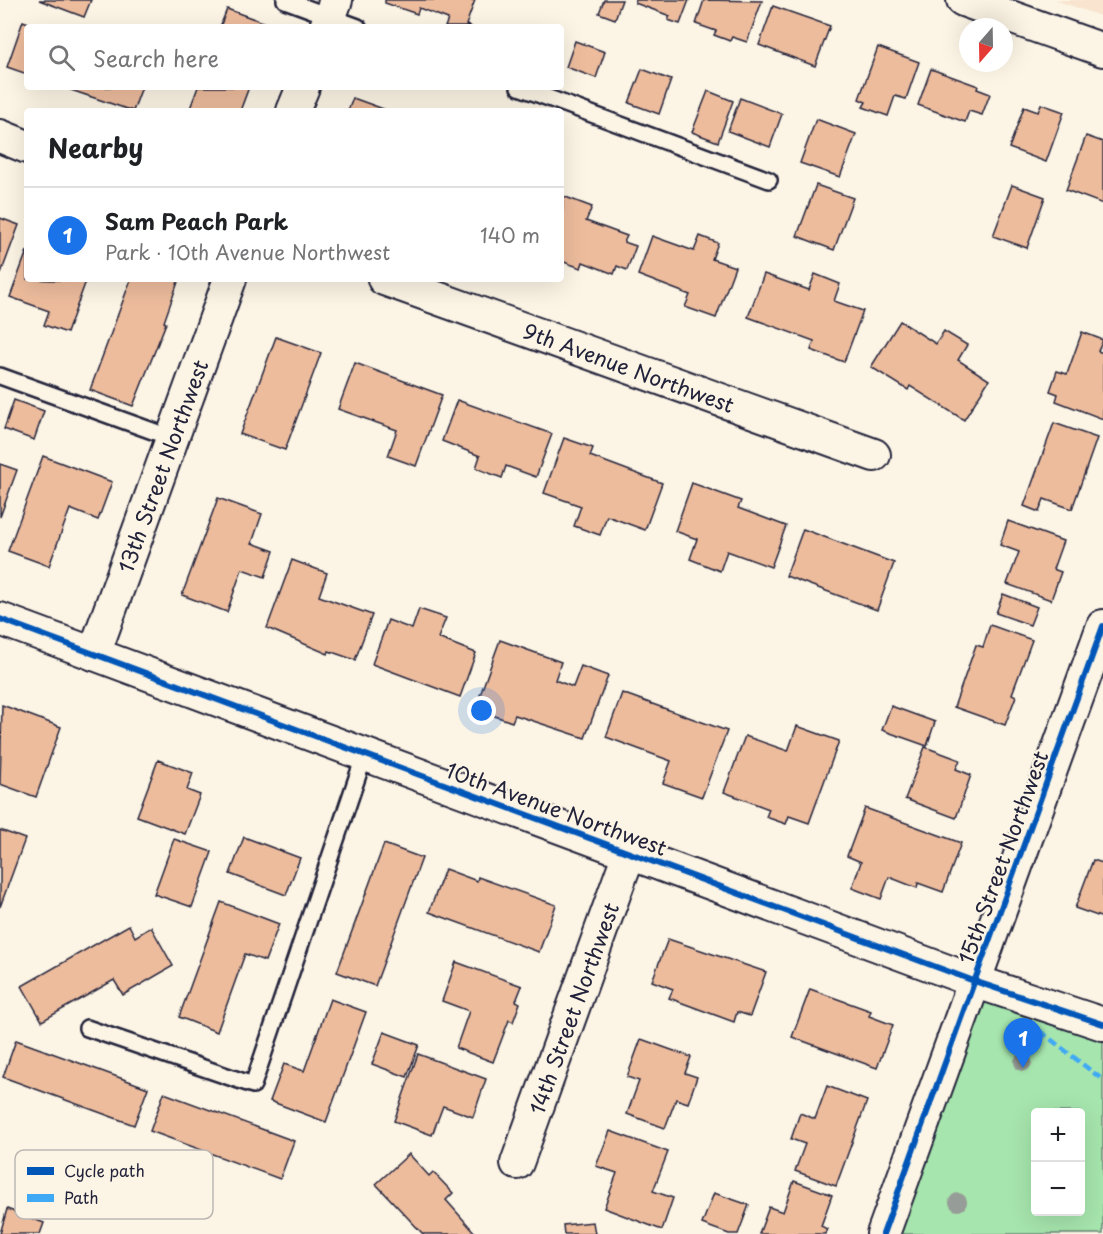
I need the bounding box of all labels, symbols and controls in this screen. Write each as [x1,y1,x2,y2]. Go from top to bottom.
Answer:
north arrow [959,18,1013,72]
search box [24,24,564,90]
icon: search [45,41,78,74]
text: Search here [93,41,219,74]
text: Nearby [48,128,143,167]
text: Sam Peach Park [105,204,288,237]
text: 1 [63,220,72,250]
text: 140 m [480,220,540,250]
text: Park · 10th Avenue Northwest [105,237,390,267]
street label: 9th Avenue Northwest [519,314,739,420]
street label: 13th Street Northwest [109,355,215,577]
your location [467,696,496,725]
street label: 15th Street Northwest [949,746,1055,968]
street label: 10th Avenue Northwest [442,753,672,863]
street label: 14th Street Northwest [520,898,626,1118]
pin: 1 [1004,1018,1042,1068]
map controls [1031,1108,1085,1216]
button: + [1031,1108,1085,1162]
legend [15,1150,213,1219]
text: Cycle path [64,1158,145,1182]
button: − [1031,1162,1085,1216]
text: Path [64,1185,99,1209]

